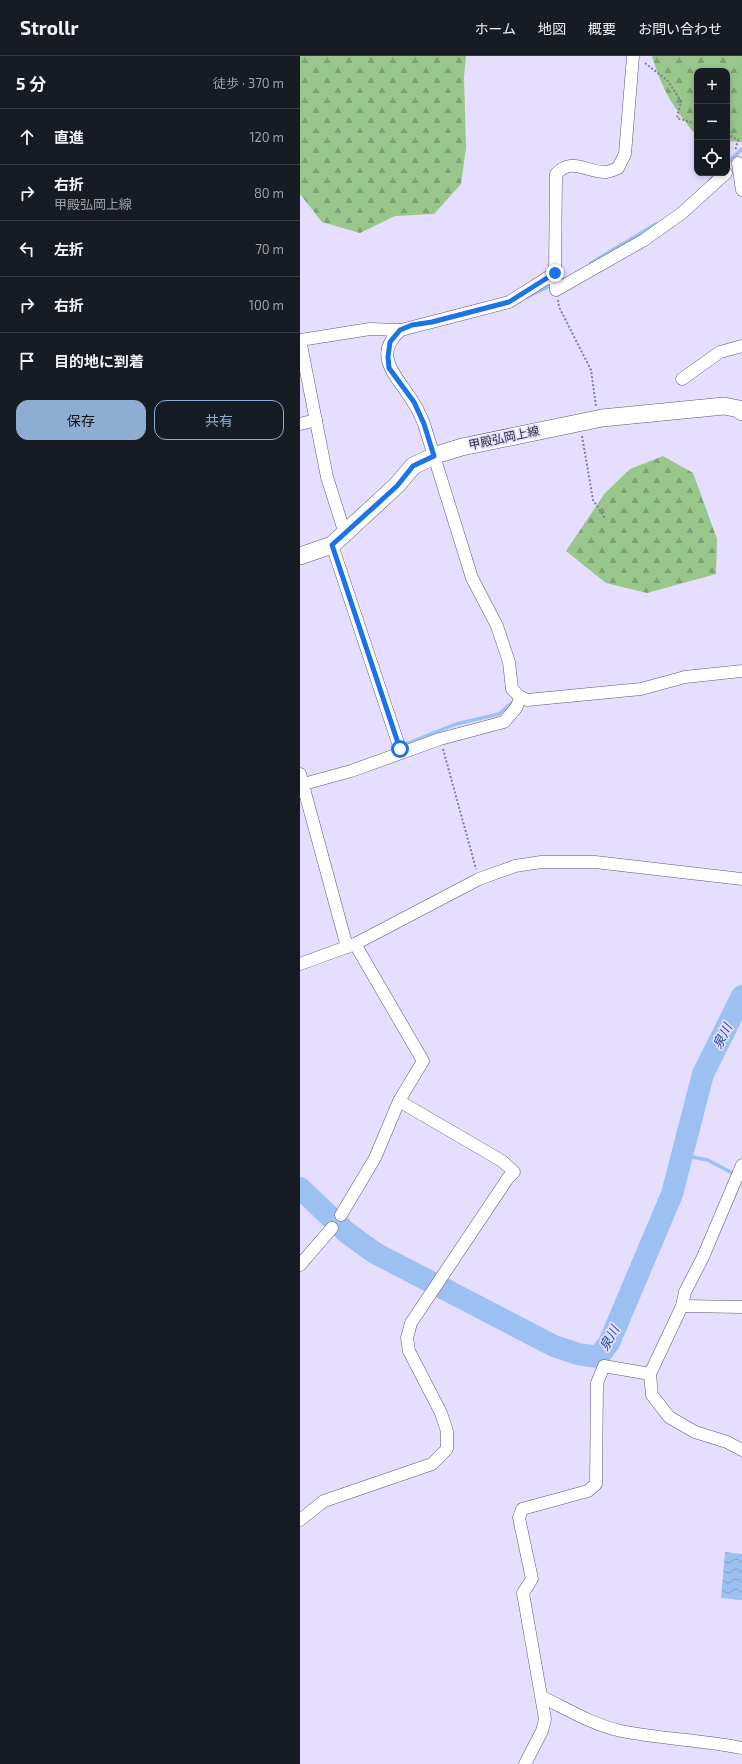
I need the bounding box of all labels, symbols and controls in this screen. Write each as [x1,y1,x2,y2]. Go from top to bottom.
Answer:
text: Strollr [20,16,79,39]
text: ホーム [474,20,516,37]
text: 地図 [538,20,566,37]
text: 概要 [588,20,616,37]
text: お問い合わせ [638,20,722,37]
map controls [694,68,730,176]
button: + [694,68,730,104]
text: 5 分 [16,73,46,93]
text: 徒歩 · 370 m [213,75,284,91]
button: − [694,104,730,140]
icon: ahead [16,126,38,148]
text: 直進 [54,128,84,146]
text: 120 m [249,129,284,145]
button: locate [694,140,730,176]
text: 右折 [54,175,84,193]
icon: right [16,182,38,204]
text: 80 m [254,185,284,201]
text: 甲殿弘岡上線 [54,196,132,212]
icon: left [16,238,38,260]
text: 左折 [54,240,84,258]
text: 70 m [255,241,284,257]
route end [546,264,564,282]
icon: right [16,294,38,316]
text: 右折 [54,296,84,314]
text: 100 m [249,297,284,313]
icon: arrive [16,350,38,372]
text: 目的地に到着 [54,352,144,370]
button: 保存 [16,400,146,440]
button: 共有 [154,400,284,440]
street label: 甲殿弘岡上線 [467,423,540,451]
route start [391,740,409,758]
water label: 泉川 [709,1019,736,1051]
water label: 泉川 [596,1321,623,1353]

